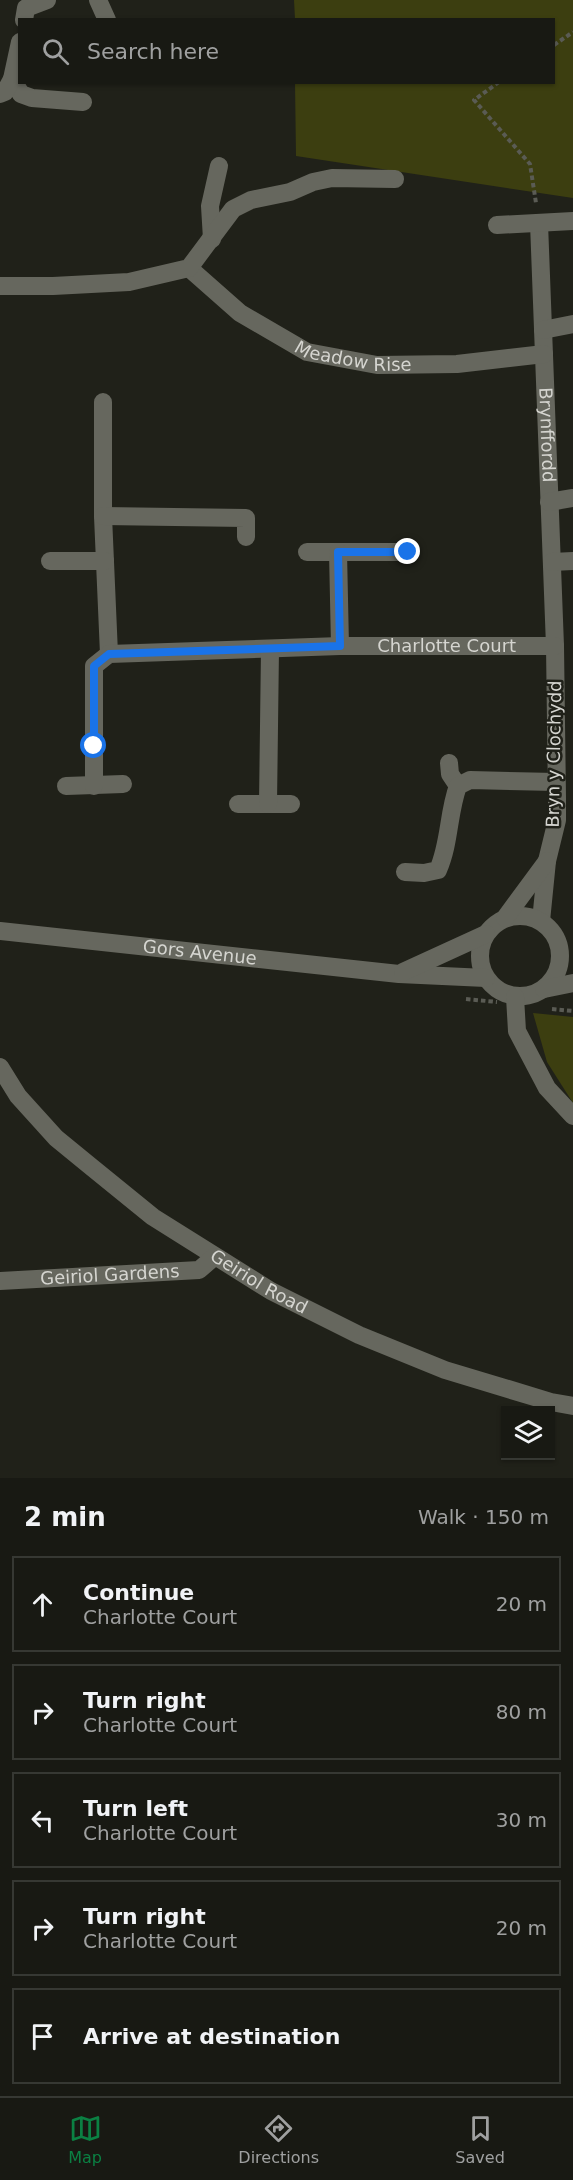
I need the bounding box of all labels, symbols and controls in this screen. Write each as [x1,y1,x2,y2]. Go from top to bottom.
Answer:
search box [18,18,555,84]
icon: search [39,35,72,68]
text: Search here [87,39,219,64]
street label: Meadow Rise [291,336,412,375]
street label: Brynffordd [535,387,560,483]
route end [394,538,420,564]
street label: Charlotte Court [377,635,516,656]
street label: Bryn y Clochydd [542,680,565,828]
route start [80,732,106,758]
street label: Gors Avenue [142,935,258,969]
street label: Geiriol Road [206,1245,311,1318]
street label: Geiriol Gardens [40,1260,180,1289]
map controls [501,1406,555,1460]
button: layers [501,1406,555,1460]
text: 2 min [24,1502,106,1532]
text: Walk · 150 m [418,1505,549,1529]
text: Continue [83,1580,194,1605]
icon: ahead [26,1588,59,1621]
text: 20 m [496,1592,547,1616]
text: Charlotte Court [83,1605,237,1629]
text: Turn right [83,1688,206,1713]
icon: right [26,1696,59,1729]
text: 80 m [496,1700,547,1724]
text: Charlotte Court [83,1713,237,1737]
text: Turn left [83,1796,188,1821]
icon: left [26,1804,59,1837]
text: 30 m [496,1808,547,1832]
text: Charlotte Court [83,1821,237,1845]
text: Turn right [83,1904,206,1929]
icon: right [26,1912,59,1945]
text: 20 m [496,1916,547,1940]
text: Charlotte Court [83,1929,237,1953]
icon: arrive [26,2020,59,2053]
text: Arrive at destination [83,2024,340,2049]
tab: Map [68,2112,102,2167]
tab: Directions [238,2112,319,2167]
tab: Saved [455,2112,505,2167]

